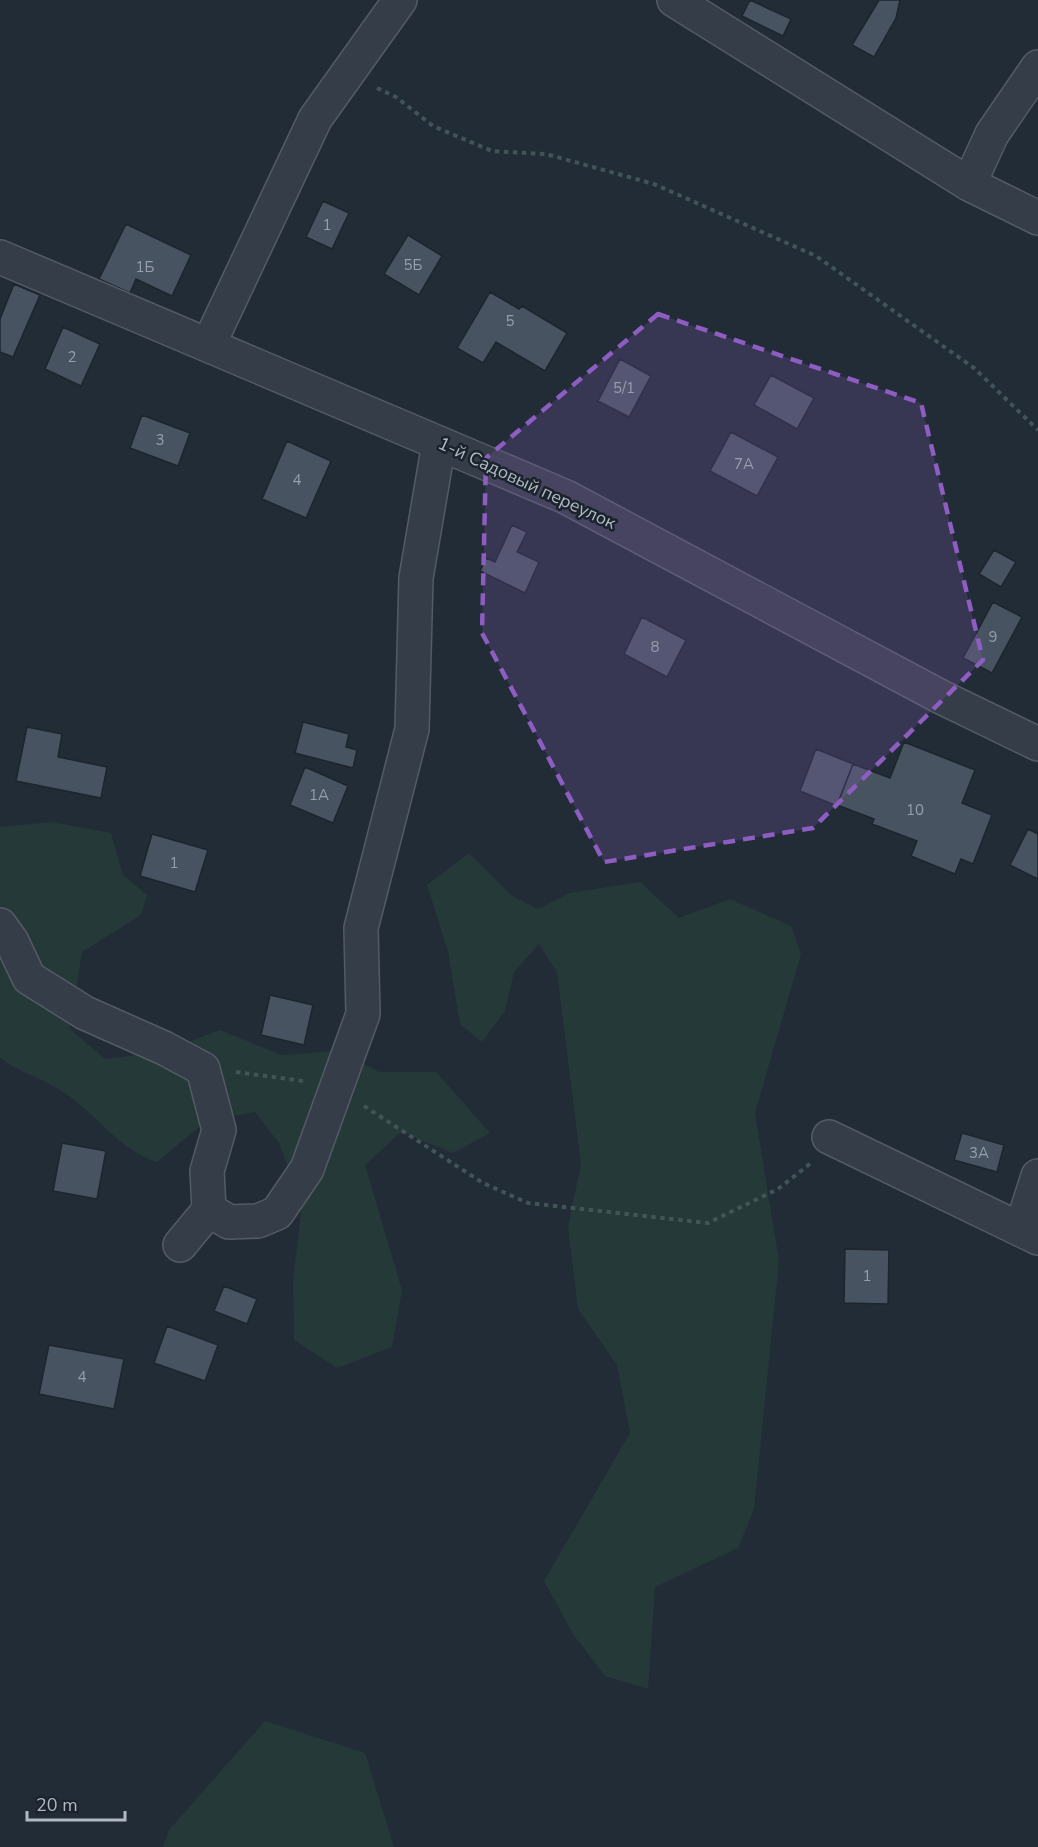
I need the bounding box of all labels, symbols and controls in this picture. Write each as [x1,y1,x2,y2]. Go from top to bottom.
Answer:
house number: 1 [322,215,332,235]
house number: 5Б [404,255,423,275]
house number: 1Б [136,257,155,277]
house number: 5 [505,311,515,331]
house number: 2 [67,347,77,367]
house number: 5/1 [613,378,635,398]
house number: 3 [155,430,165,450]
street label: 1-й Садовый переулок [434,431,620,535]
house number: 7А [734,454,754,474]
house number: 4 [292,470,302,490]
house number: 9 [988,627,998,647]
house number: 8 [650,637,660,657]
house number: 1А [309,785,329,805]
house number: 10 [906,800,924,820]
house number: 1 [169,853,179,873]
house number: 3А [969,1143,989,1163]
house number: 1 [862,1266,872,1286]
house number: 4 [77,1367,87,1387]
scale bar [27,1784,124,1822]
text: 20 m [36,1793,78,1817]

